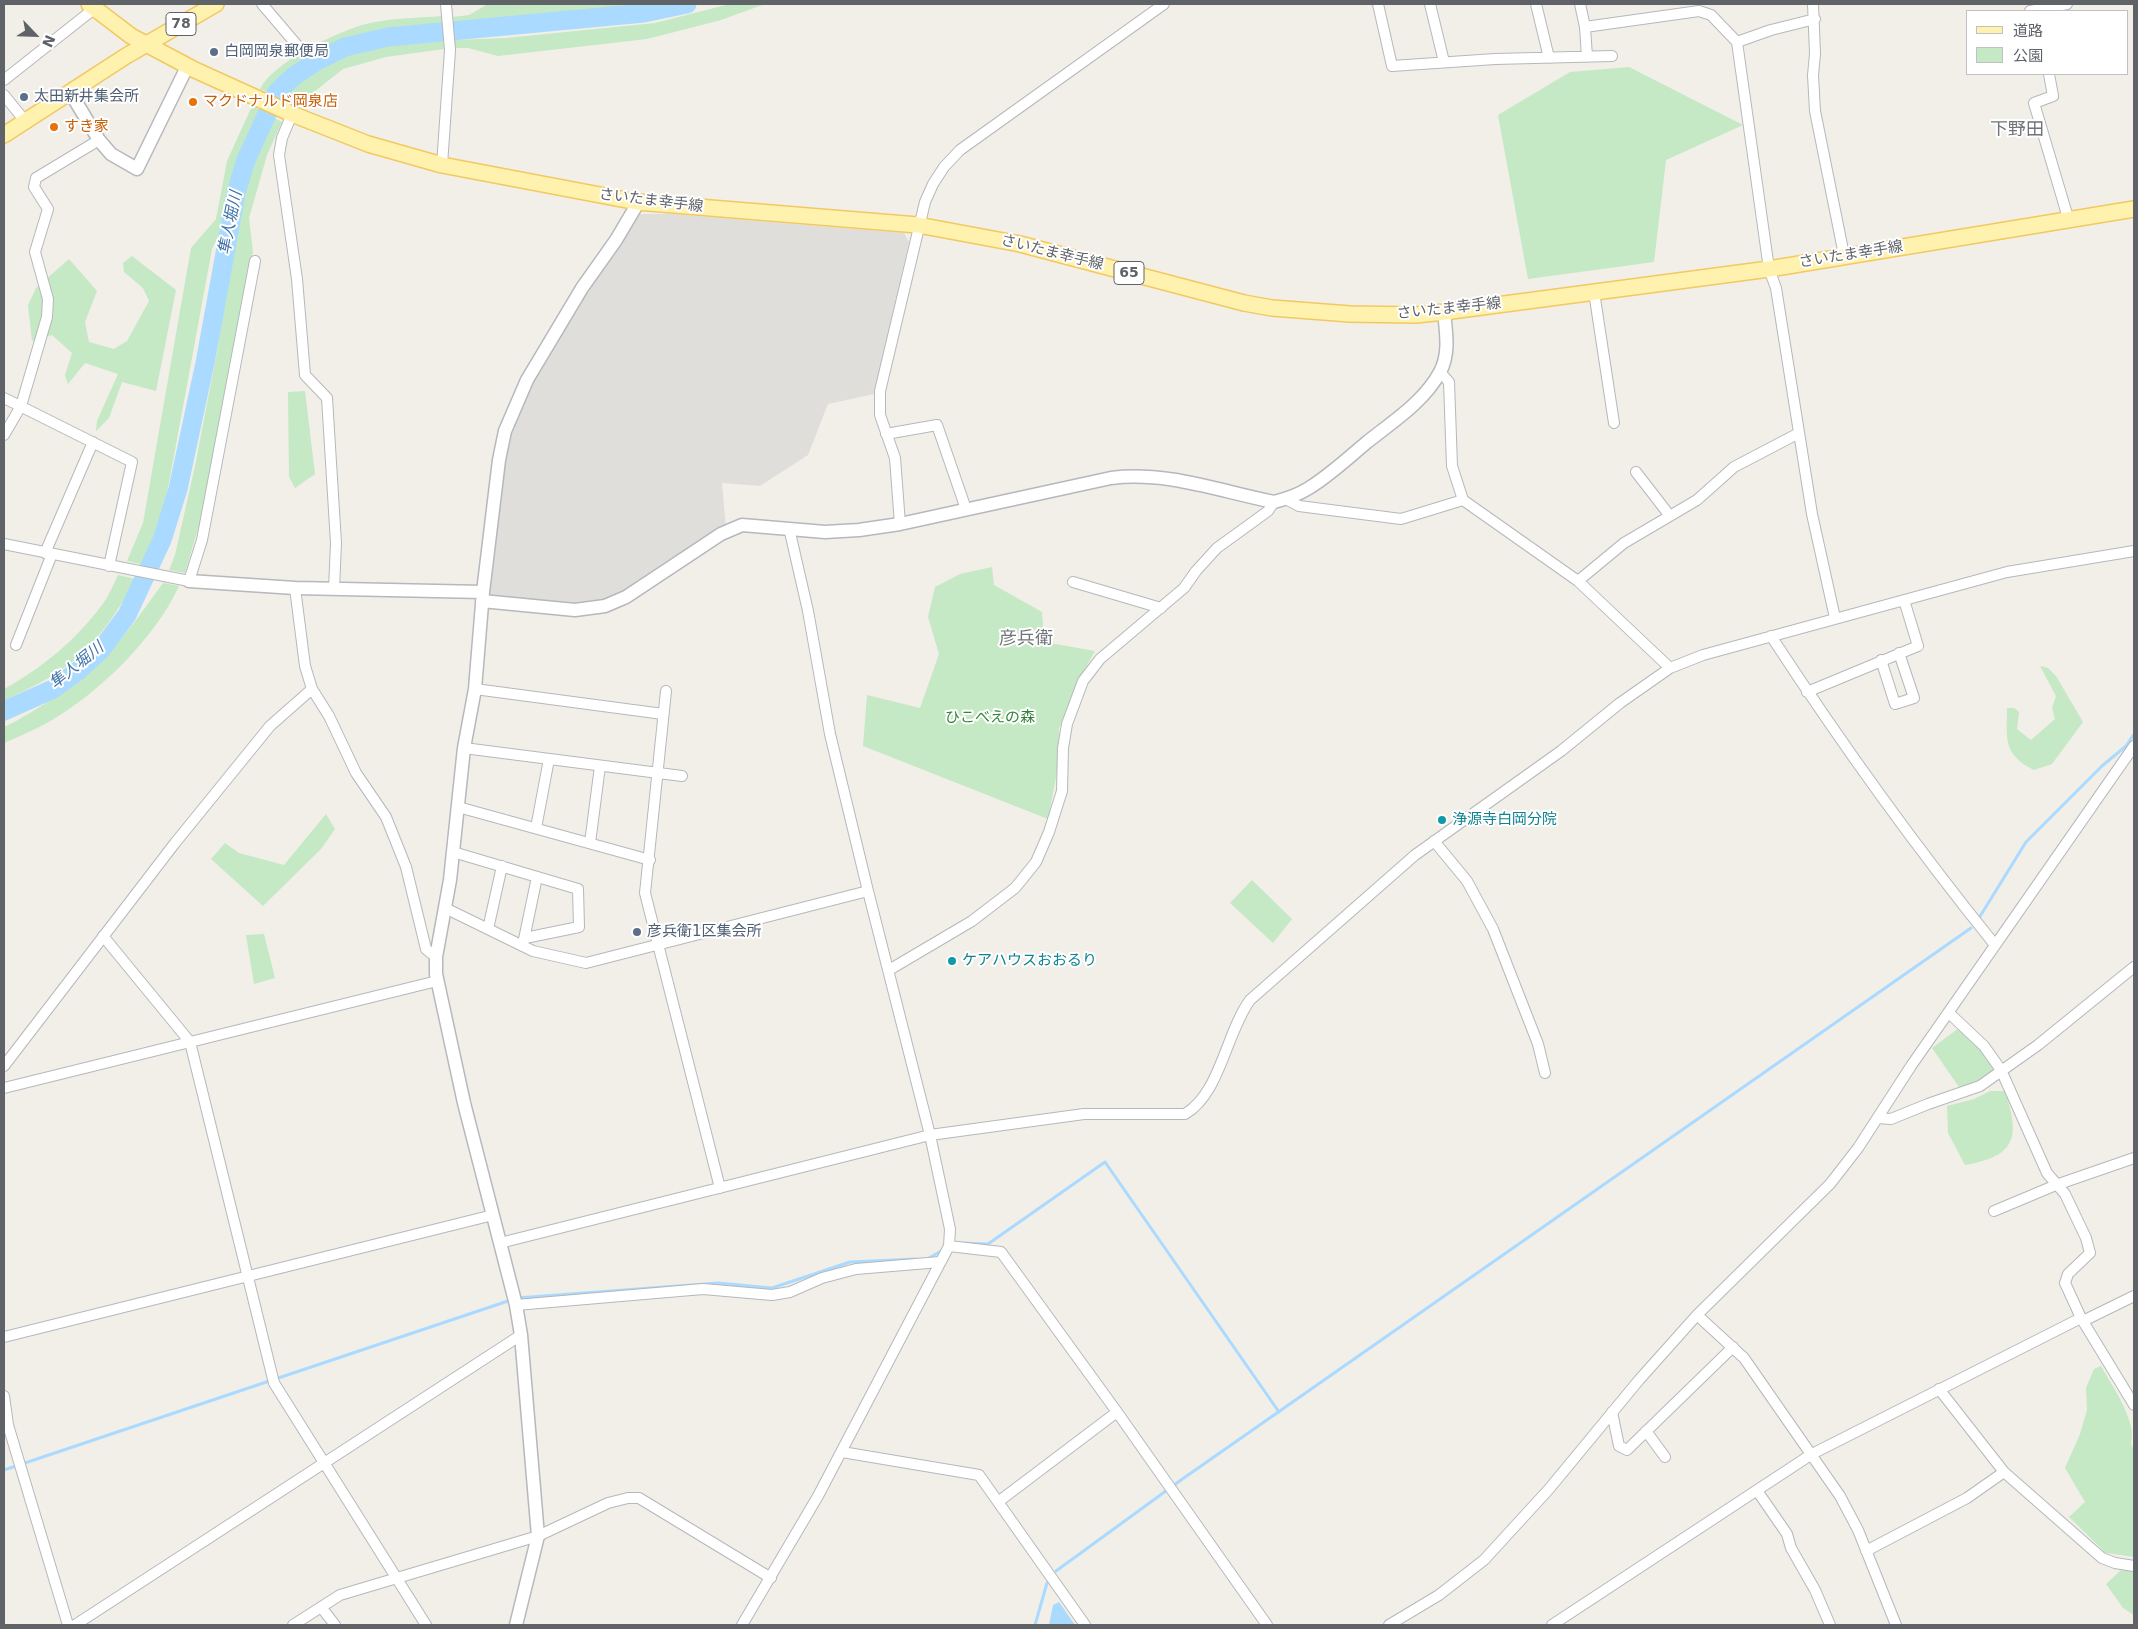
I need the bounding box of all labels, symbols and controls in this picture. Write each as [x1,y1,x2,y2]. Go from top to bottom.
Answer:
north arrow [10,10,60,60]
legend [1966,10,2128,75]
road number: 78 [166,12,196,36]
text: 道路 [2013,22,2043,40]
text: N [39,32,58,50]
place label: 白岡岡泉郵便局 [224,43,329,61]
marker: 白岡岡泉郵便局 [208,46,220,58]
text: 公園 [2013,47,2043,65]
place label: 太田新井集会所 [34,88,139,106]
marker: 太田新井集会所 [18,91,30,103]
place label: マクドナルド岡泉店 [203,93,338,111]
marker: マクドナルド岡泉店 [187,96,199,108]
place label: すき家 [64,118,109,136]
district label: 下野田 [1990,119,2044,141]
marker: すき家 [48,121,60,133]
street label: さいたま幸手線 [598,186,704,216]
water label: 隼人堀川 [215,190,247,256]
street label: さいたま幸手線 [999,232,1105,274]
street label: さいたま幸手線 [1798,238,1904,272]
road number: 65 [1114,262,1144,284]
street label: さいたま幸手線 [1396,295,1502,323]
district label: 彦兵衛 [999,628,1053,650]
water label: 隼人堀川 [46,638,108,694]
park label: ひこべえの森 [945,709,1035,727]
place label: 浄源寺白岡分院 [1452,811,1557,829]
marker: 浄源寺白岡分院 [1436,814,1448,826]
place label: 彦兵衛1区集会所 [647,923,762,941]
marker: 彦兵衛1区集会所 [631,926,643,938]
place label: ケアハウスおおるり [962,952,1097,970]
marker: ケアハウスおおるり [946,955,958,967]

